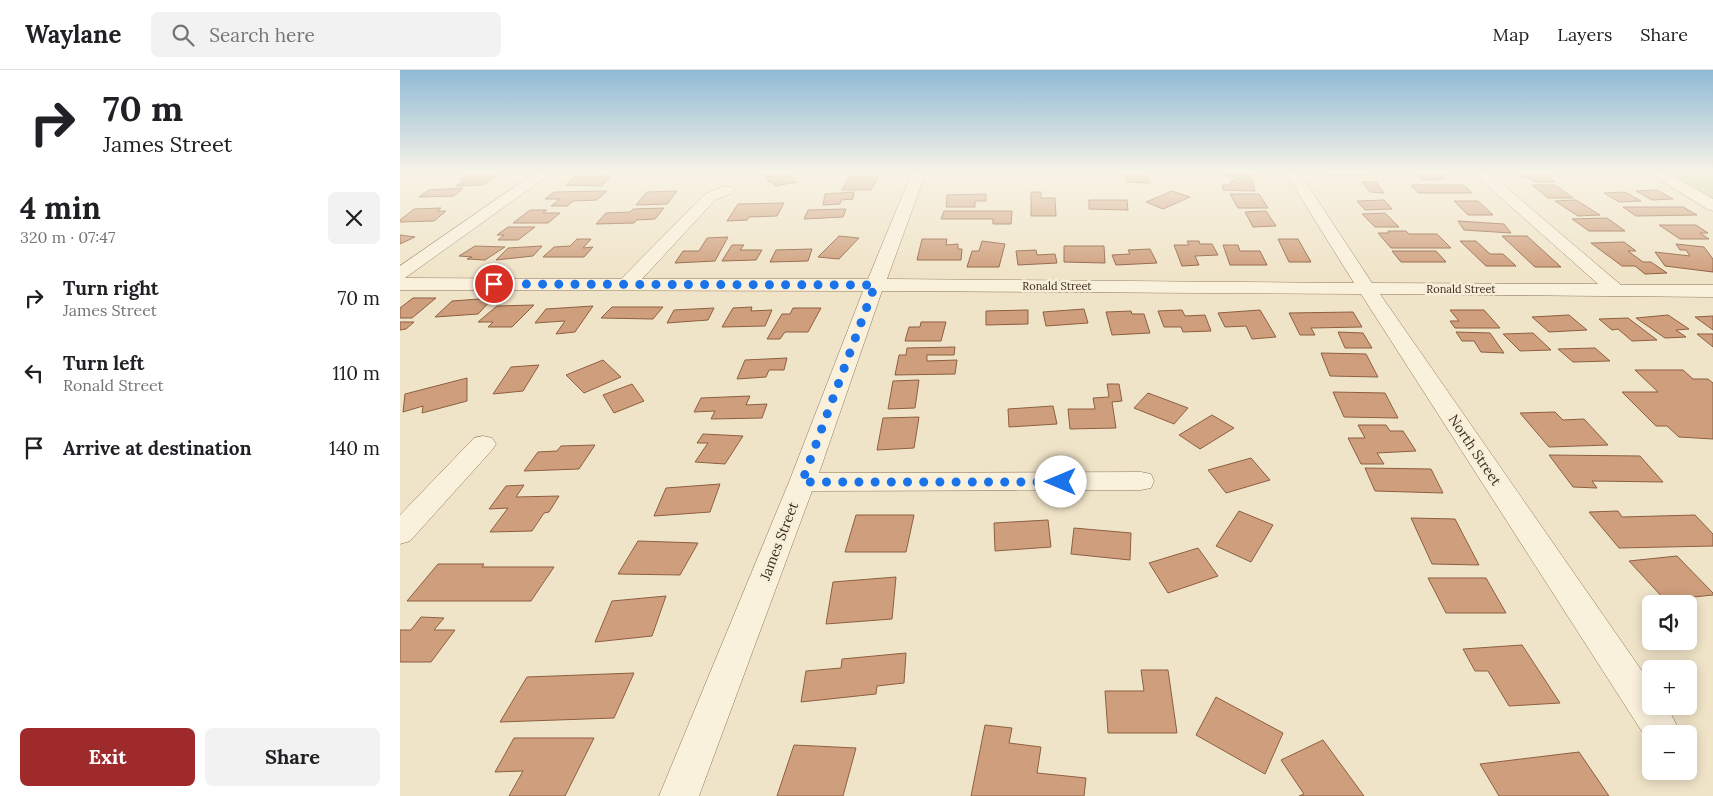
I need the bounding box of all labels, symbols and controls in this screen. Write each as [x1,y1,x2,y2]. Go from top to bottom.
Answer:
search box [151,12,501,57]
text: Waylane [25,19,121,50]
icon: search [169,21,197,49]
text: Search here [209,23,315,47]
text: Map [1493,23,1529,46]
text: Layers [1557,23,1612,46]
text: Share [1640,23,1688,46]
text: 70 m [103,86,183,131]
icon: right [20,90,85,155]
text: James Street [103,130,232,158]
text: 4 min [20,189,101,227]
button: close [328,192,380,244]
text: 320 m · 07:47 [20,227,115,247]
pin [473,263,515,305]
icon: arrive [480,270,508,298]
text: Turn right [63,276,159,300]
street label: Ronald Street [1022,279,1092,293]
street label: Ronald Street [1426,282,1496,296]
icon: right [20,284,48,312]
text: 70 m [337,286,380,310]
text: James Street [63,300,157,320]
text: Turn left [63,351,144,375]
icon: left [20,359,48,387]
text: 110 m [332,361,380,385]
text: Ronald Street [63,375,164,395]
street label: North Street [1445,411,1506,490]
icon: arrive [20,434,48,462]
text: Arrive at destination [63,436,252,460]
text: 140 m [329,436,380,460]
position arrow [1034,455,1086,507]
street label: James Street [756,499,802,584]
map controls [1642,595,1697,780]
button: sound [1642,595,1697,650]
button: + [1642,660,1697,715]
button: − [1642,725,1697,780]
button: Exit [20,728,195,786]
button: Share [205,728,380,786]

